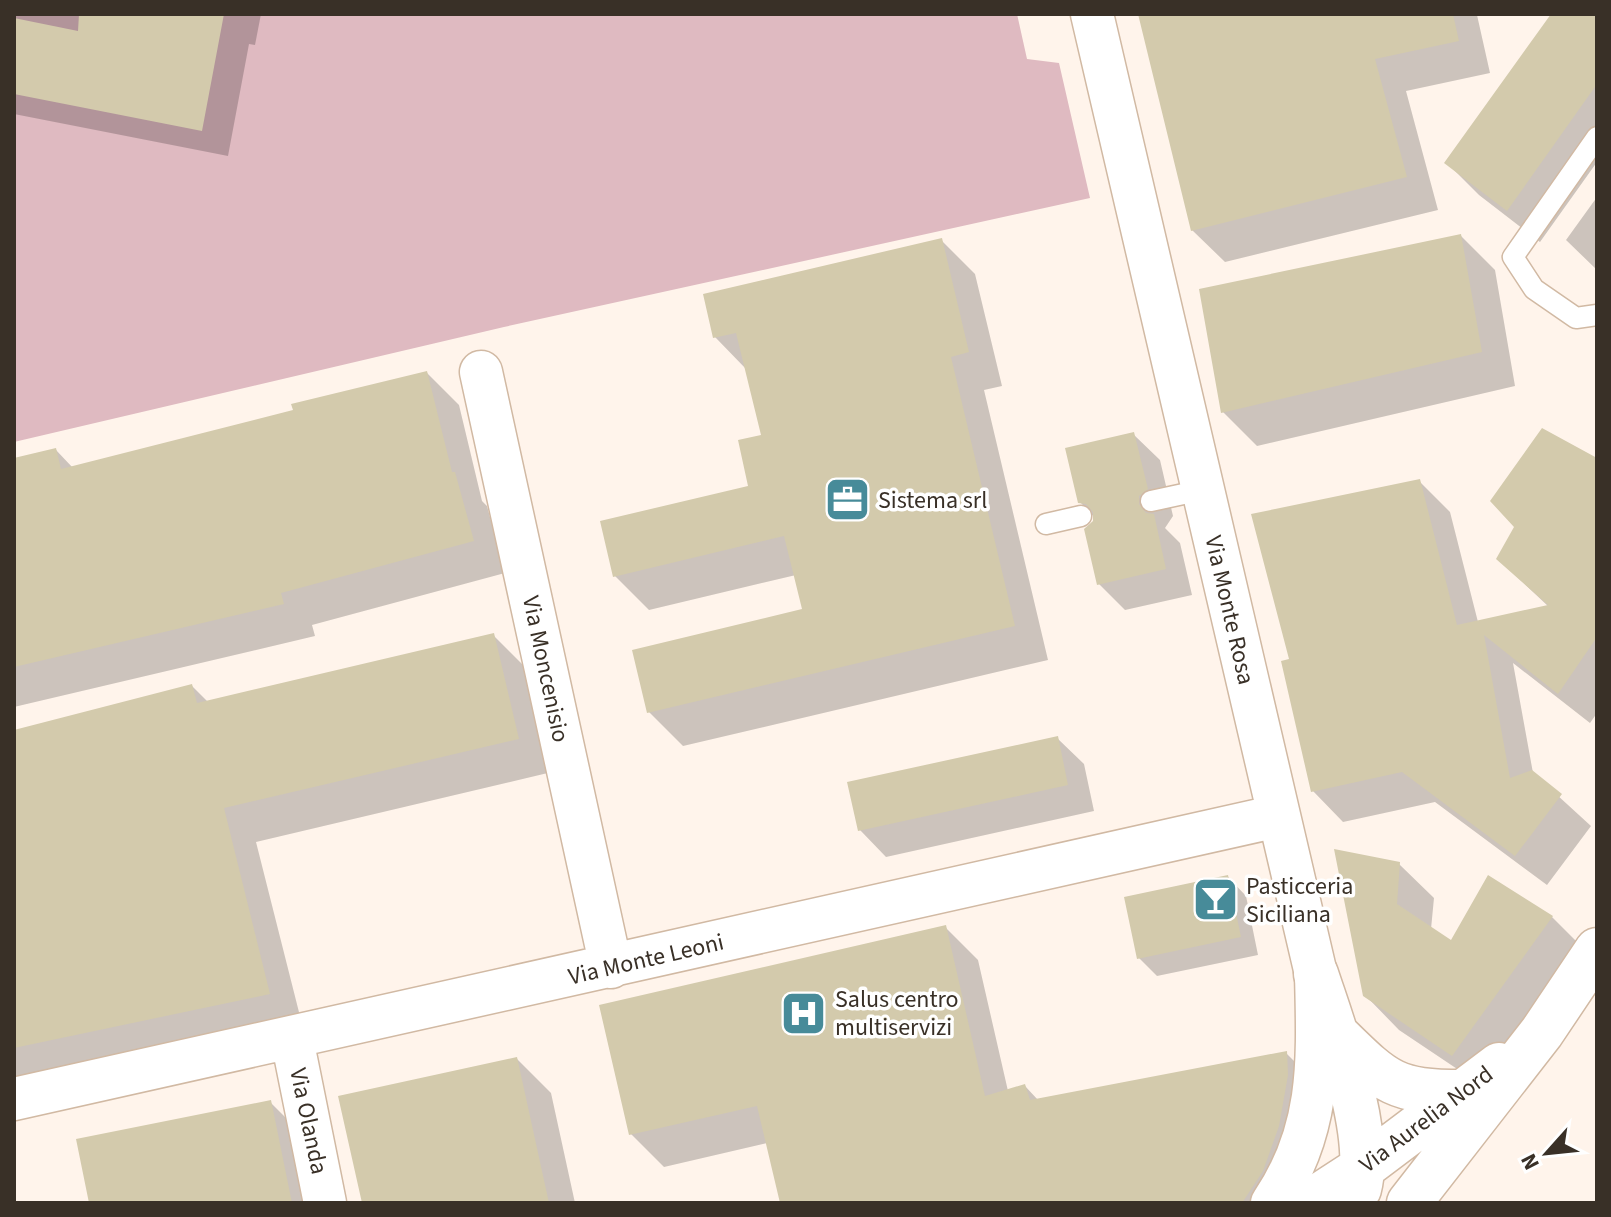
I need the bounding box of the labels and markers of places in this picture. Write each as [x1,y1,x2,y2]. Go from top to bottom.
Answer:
office icon: Sistema srl [823,476,871,524]
place label: Sistema srl [878,483,987,518]
place label: Pasticceria Siciliana [1246,869,1353,932]
bar icon: Pasticceria Siciliana [1191,876,1239,924]
place label: Salus centro multiservizi [835,982,959,1045]
hospital icon: Salus centro multiservizi [780,989,828,1037]

